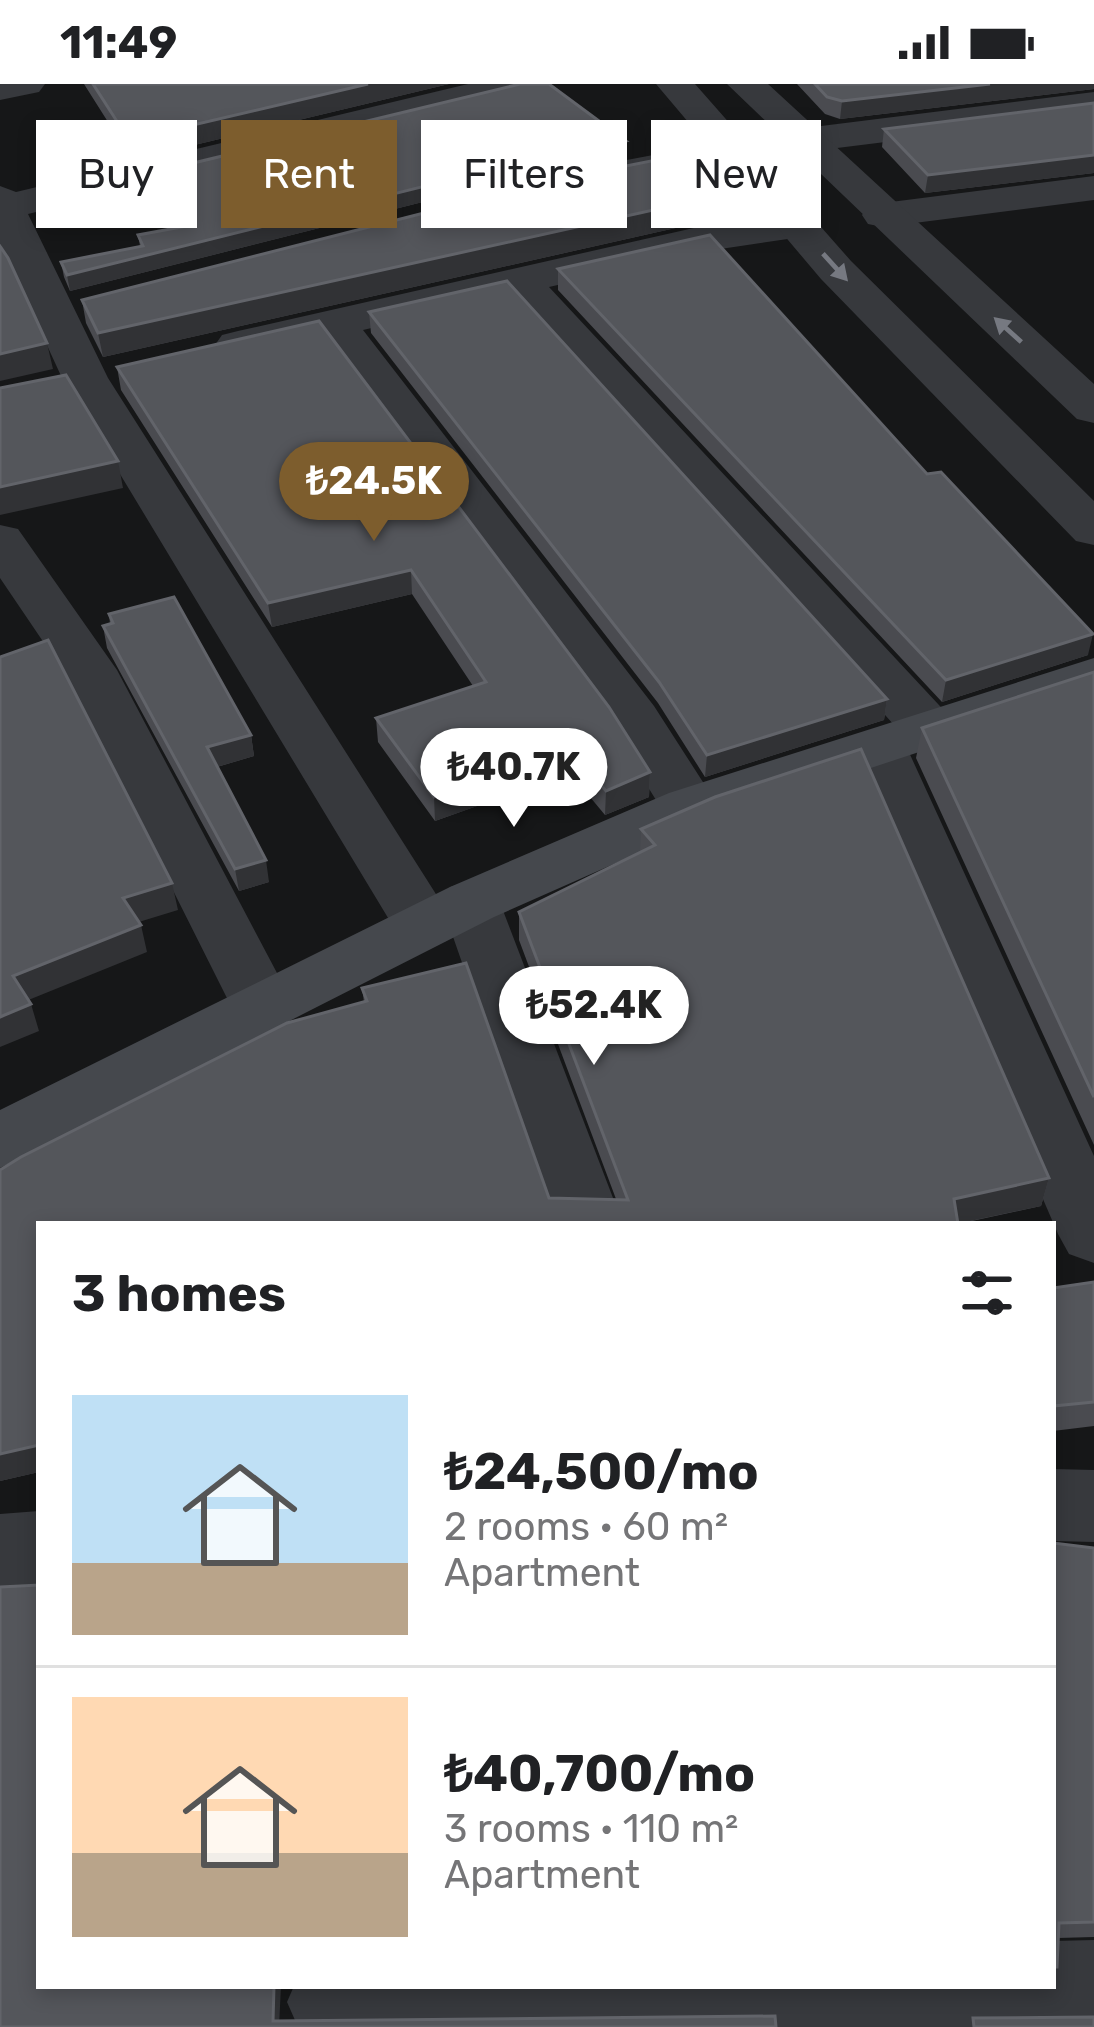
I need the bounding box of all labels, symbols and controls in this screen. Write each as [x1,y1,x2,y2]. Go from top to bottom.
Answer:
text: 11:49 [60,16,177,69]
chip: Buy [36,120,197,228]
chip: Rent [221,120,397,228]
chip: Filters [421,120,627,228]
chip: New [651,120,821,228]
one-way arrow [821,252,848,281]
one-way arrow [993,316,1022,344]
pin: ₺24.5K [276,442,472,544]
text: ₺24.5K [306,458,442,504]
pin: ₺40.7K [416,728,612,830]
text: ₺40.7K [447,744,581,790]
pin: ₺52.4K [496,966,692,1068]
text: ₺52.4K [526,982,662,1028]
icon: filters [954,1260,1020,1326]
text: 3 homes [72,1263,286,1324]
text: ₺24,500/mo [444,1441,759,1502]
icon: home [168,1443,312,1587]
text: 2 rooms · 60 m² [444,1504,728,1550]
text: Apartment [444,1550,640,1596]
text: ₺40,700/mo [444,1743,755,1804]
icon: home [168,1745,312,1889]
text: 3 rooms · 110 m² [444,1806,738,1852]
text: Apartment [444,1852,640,1898]

